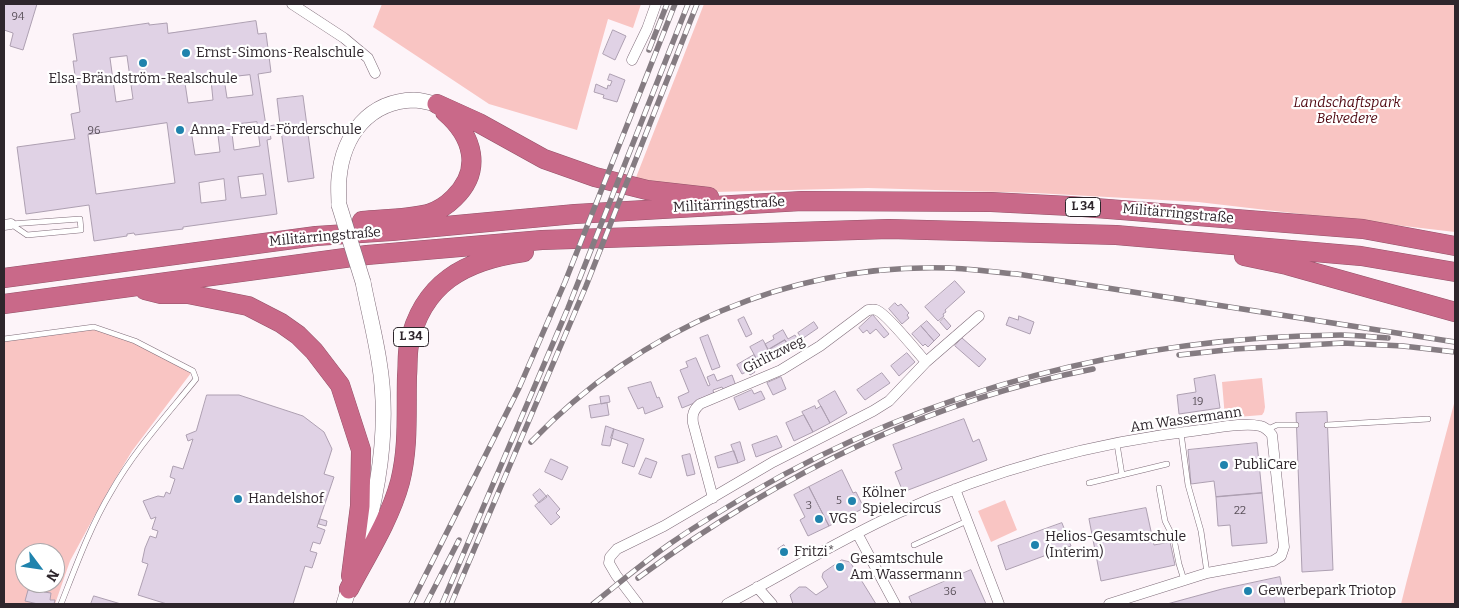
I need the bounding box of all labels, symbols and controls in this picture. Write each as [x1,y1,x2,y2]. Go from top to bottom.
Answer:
house number: 94 [12,10,24,24]
place label: Ernst-Simons-Realschule [196,45,364,61]
marker: Ernst-Simons-Realschule [180,47,192,59]
marker: Elsa-Brändström-Realschule [137,57,149,69]
place label: Elsa-Brändström-Realschule [48,71,238,87]
park label: Landschaftspark Belvedere [1293,95,1401,128]
place label: Anna-Freud-Förderschule [190,122,362,138]
house number: 96 [88,124,100,138]
marker: Anna-Freud-Förderschule [174,124,186,136]
street label: Militärringstraße [673,194,785,216]
road number: L 34 [1066,198,1100,216]
street label: Militärringstraße [1121,201,1235,227]
street label: Militärringstraße [268,224,382,250]
road number: L 34 [394,328,428,347]
street label: Girlitzweg [741,332,807,378]
house number: 19 [1193,395,1203,409]
street label: Am Wassermann [1129,404,1243,436]
place label: PubliCare [1234,457,1297,473]
marker: PubliCare [1218,459,1230,471]
place label: Kölner Spielecircus [862,485,941,518]
place label: Handelshof [248,491,324,507]
marker: Handelshof [232,493,244,505]
house number: 5 [836,494,842,508]
marker: Kölner Spielecircus [846,495,858,507]
house number: 3 [806,499,812,513]
house number: 22 [1234,504,1246,518]
place label: VGS [829,511,857,527]
marker: VGS [813,513,825,525]
place label: Helios-Gesamtschule (Interim) [1045,529,1186,562]
marker: Helios-Gesamtschule (Interim) [1029,539,1041,551]
north arrow [15,543,65,593]
place label: Fritzi* [794,544,835,560]
marker: Fritzi* [778,546,790,558]
place label: Gesamtschule Am Wassermann [850,551,962,584]
marker: Gesamtschule Am Wassermann [834,561,846,573]
text: N [42,566,62,584]
place label: Gewerbepark Triotop [1258,583,1396,599]
house number: 36 [944,585,956,599]
marker: Gewerbepark Triotop [1242,585,1254,597]

